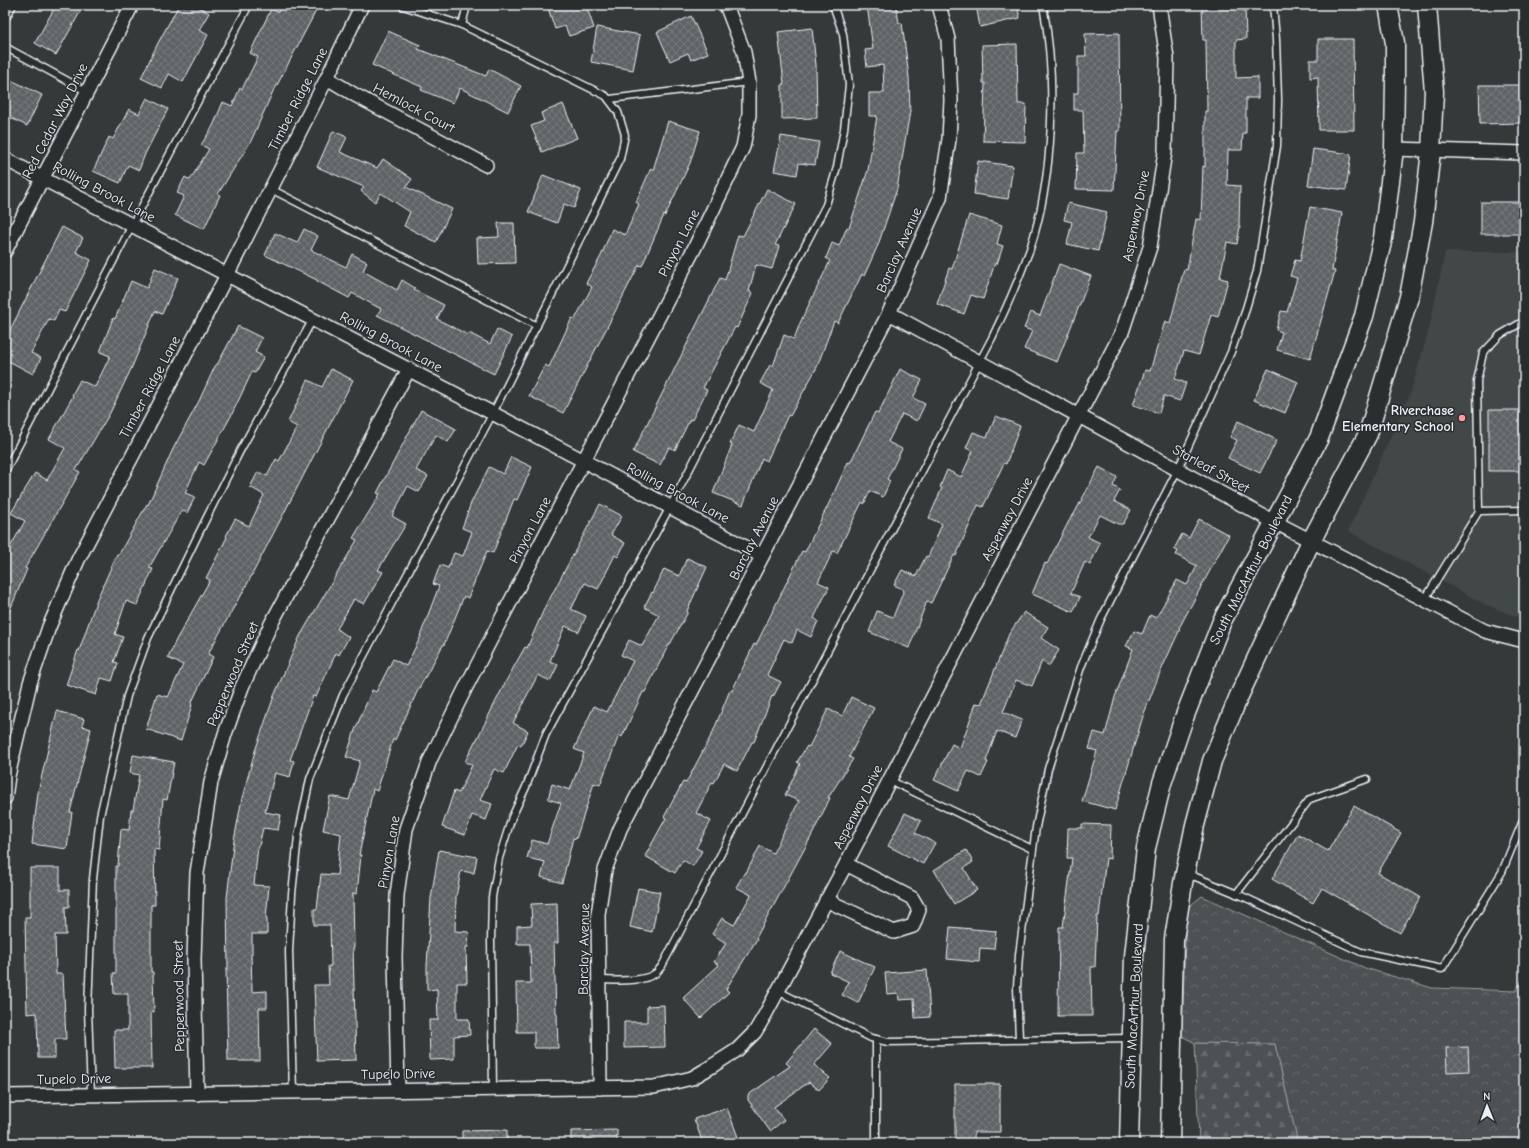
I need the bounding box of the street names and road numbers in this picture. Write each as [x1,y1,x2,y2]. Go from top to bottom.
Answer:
street label: Timber Ridge Lane [265,45,331,153]
street label: Red Cedar Way Drive [19,60,91,182]
street label: Hemlock Court [370,79,459,137]
street label: Rolling Brook Lane [50,158,158,226]
street label: Aspenway Drive [1119,169,1153,263]
street label: Barclay Avenue [873,205,925,295]
street label: Pinyon Lane [655,206,703,280]
street label: Rolling Brook Lane [337,308,445,376]
street label: Timber Ridge Lane [116,333,184,441]
street label: Starleaf Street [1170,441,1253,498]
street label: Rolling Brook Lane [624,459,732,527]
street label: Aspenway Drive [978,474,1036,564]
street label: South MacArthur Boulevard [1206,492,1296,648]
street label: Barclay Avenue [726,493,782,583]
street label: Pinyon Lane [505,494,555,566]
street label: Pepperwood Street [203,618,263,729]
street label: Aspenway Drive [829,762,887,852]
street label: Pinyon Lane [374,814,404,890]
street label: Barclay Avenue [575,903,593,995]
street label: South MacArthur Boulevard [1121,923,1147,1089]
street label: Pepperwood Street [170,939,188,1052]
street label: Tupelo Drive [361,1065,435,1083]
street label: Tupelo Drive [37,1070,111,1088]

